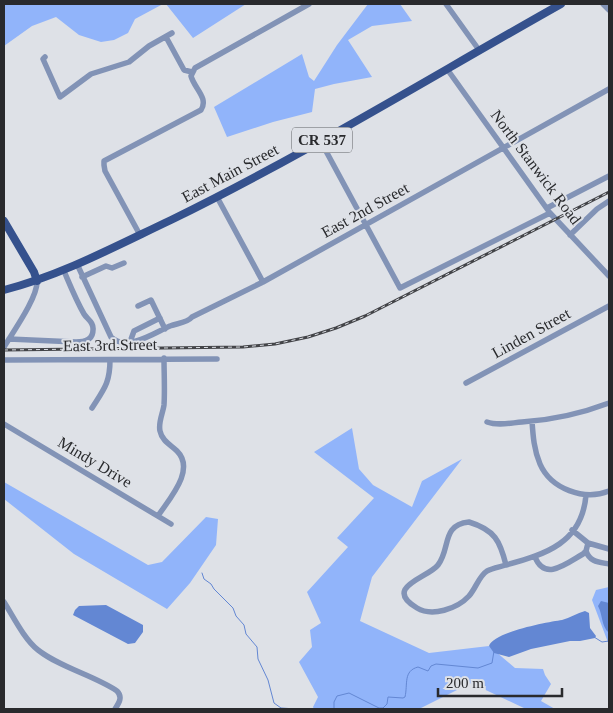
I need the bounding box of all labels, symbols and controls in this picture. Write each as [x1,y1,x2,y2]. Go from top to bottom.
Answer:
street label: North Stanwick Road [487,107,585,227]
road number: CR 537 [292,128,352,152]
street label: East Main Street [179,140,282,206]
street label: East 2nd Street [319,179,412,241]
street label: Linden Street [489,304,573,361]
street label: East 3rd Street [63,336,158,354]
street label: Mindy Drive [54,433,135,492]
scale bar [438,666,562,698]
text: 200 m [446,675,484,691]

